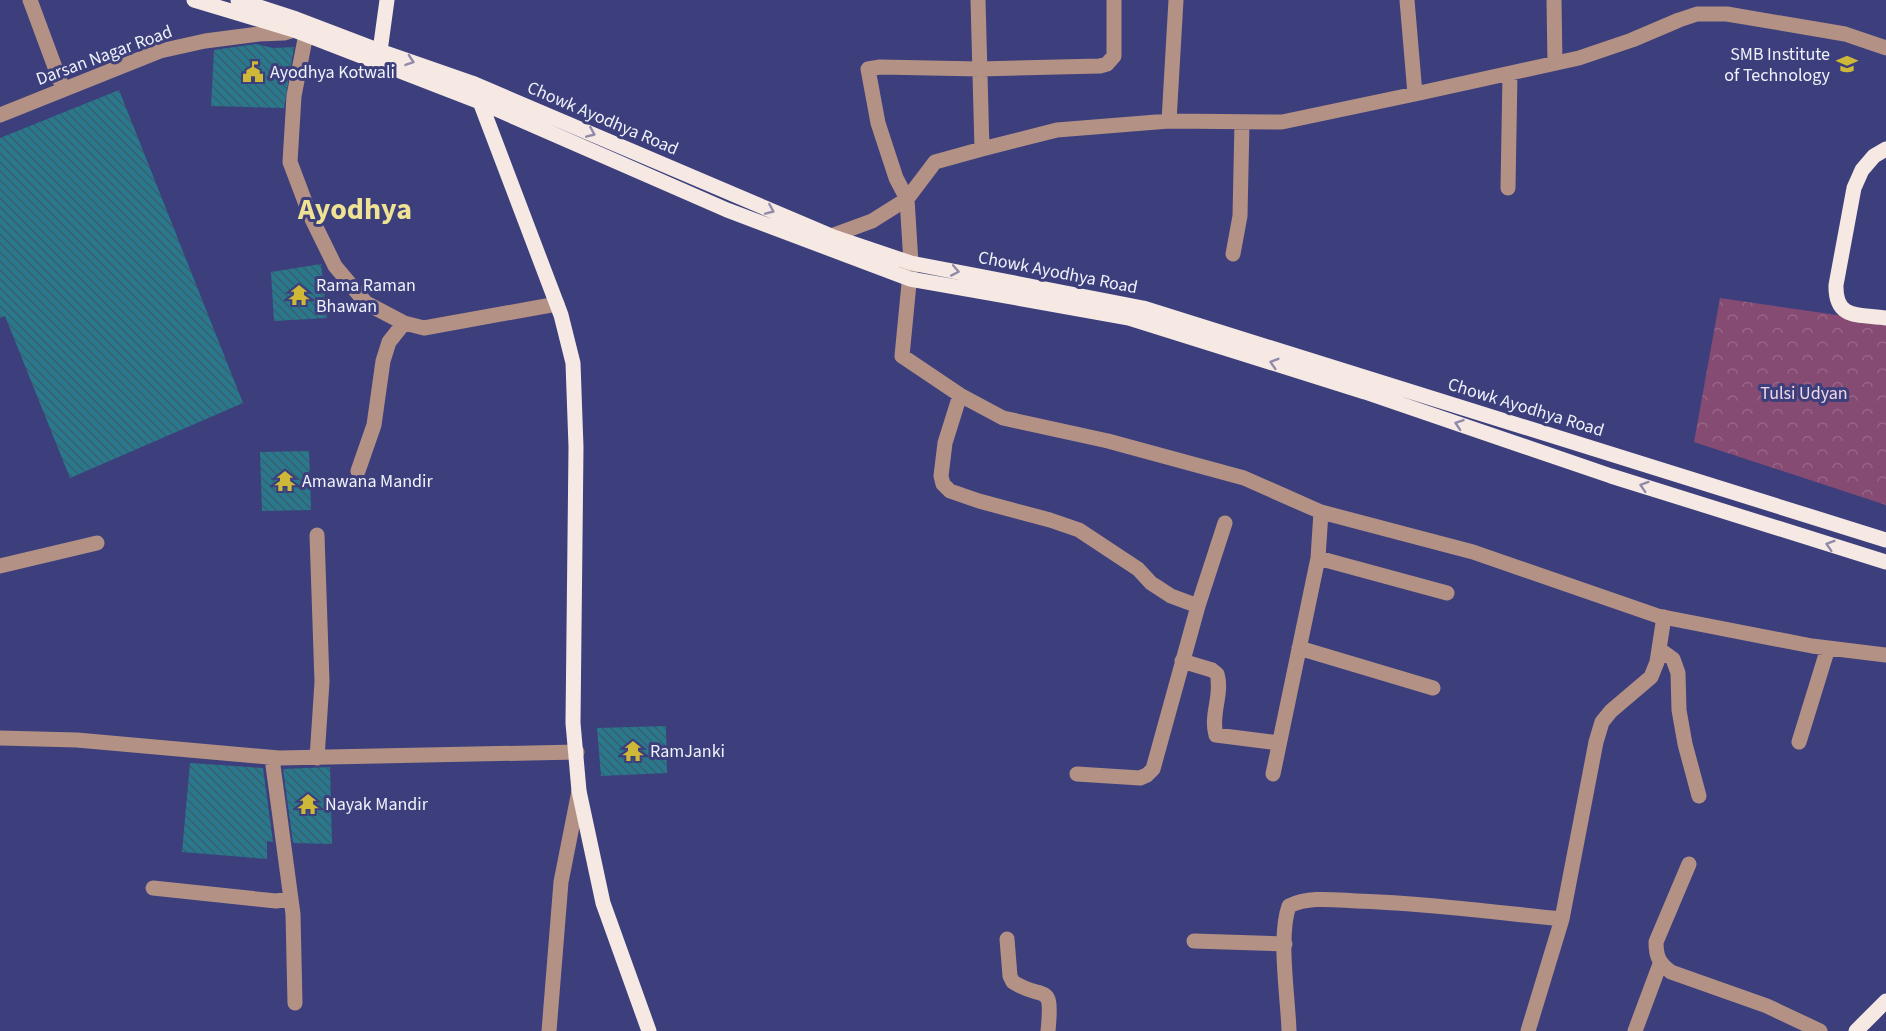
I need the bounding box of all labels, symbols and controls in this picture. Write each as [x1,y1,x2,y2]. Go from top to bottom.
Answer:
street label: Darsan Nagar Road [33,19,176,92]
place label: SMB Institute of Technology [1724,42,1831,88]
school or university icon: SMB Institute of Technology [1835,52,1859,76]
one-way arrow [404,54,415,67]
public building icon: Ayodhya Kotwali [241,60,265,84]
place label: Ayodhya Kotwali [270,60,395,85]
street label: Chowk Ayodhya Road [523,75,682,162]
one-way arrow [584,126,595,138]
district label: Ayodhya [297,188,412,231]
one-way arrow [764,203,775,215]
street label: Chowk Ayodhya Road [976,245,1140,300]
one-way arrow [949,264,959,277]
place label: Rama Raman Bhawan [316,273,416,319]
temple icon: Rama Raman Bhawan [287,283,311,307]
one-way arrow [1269,358,1280,371]
street label: Chowk Ayodhya Road [1445,372,1607,443]
park label: Tulsi Udyan [1760,381,1848,406]
one-way arrow [1454,419,1465,432]
temple icon: Amawana Mandir [273,469,297,493]
place label: Amawana Mandir [302,469,434,494]
one-way arrow [1639,481,1650,494]
one-way arrow [1825,540,1836,552]
temple icon: RamJanki [621,739,645,763]
place label: RamJanki [650,739,725,764]
temple icon: Nayak Mandir [296,792,320,816]
place label: Nayak Mandir [325,792,429,817]

